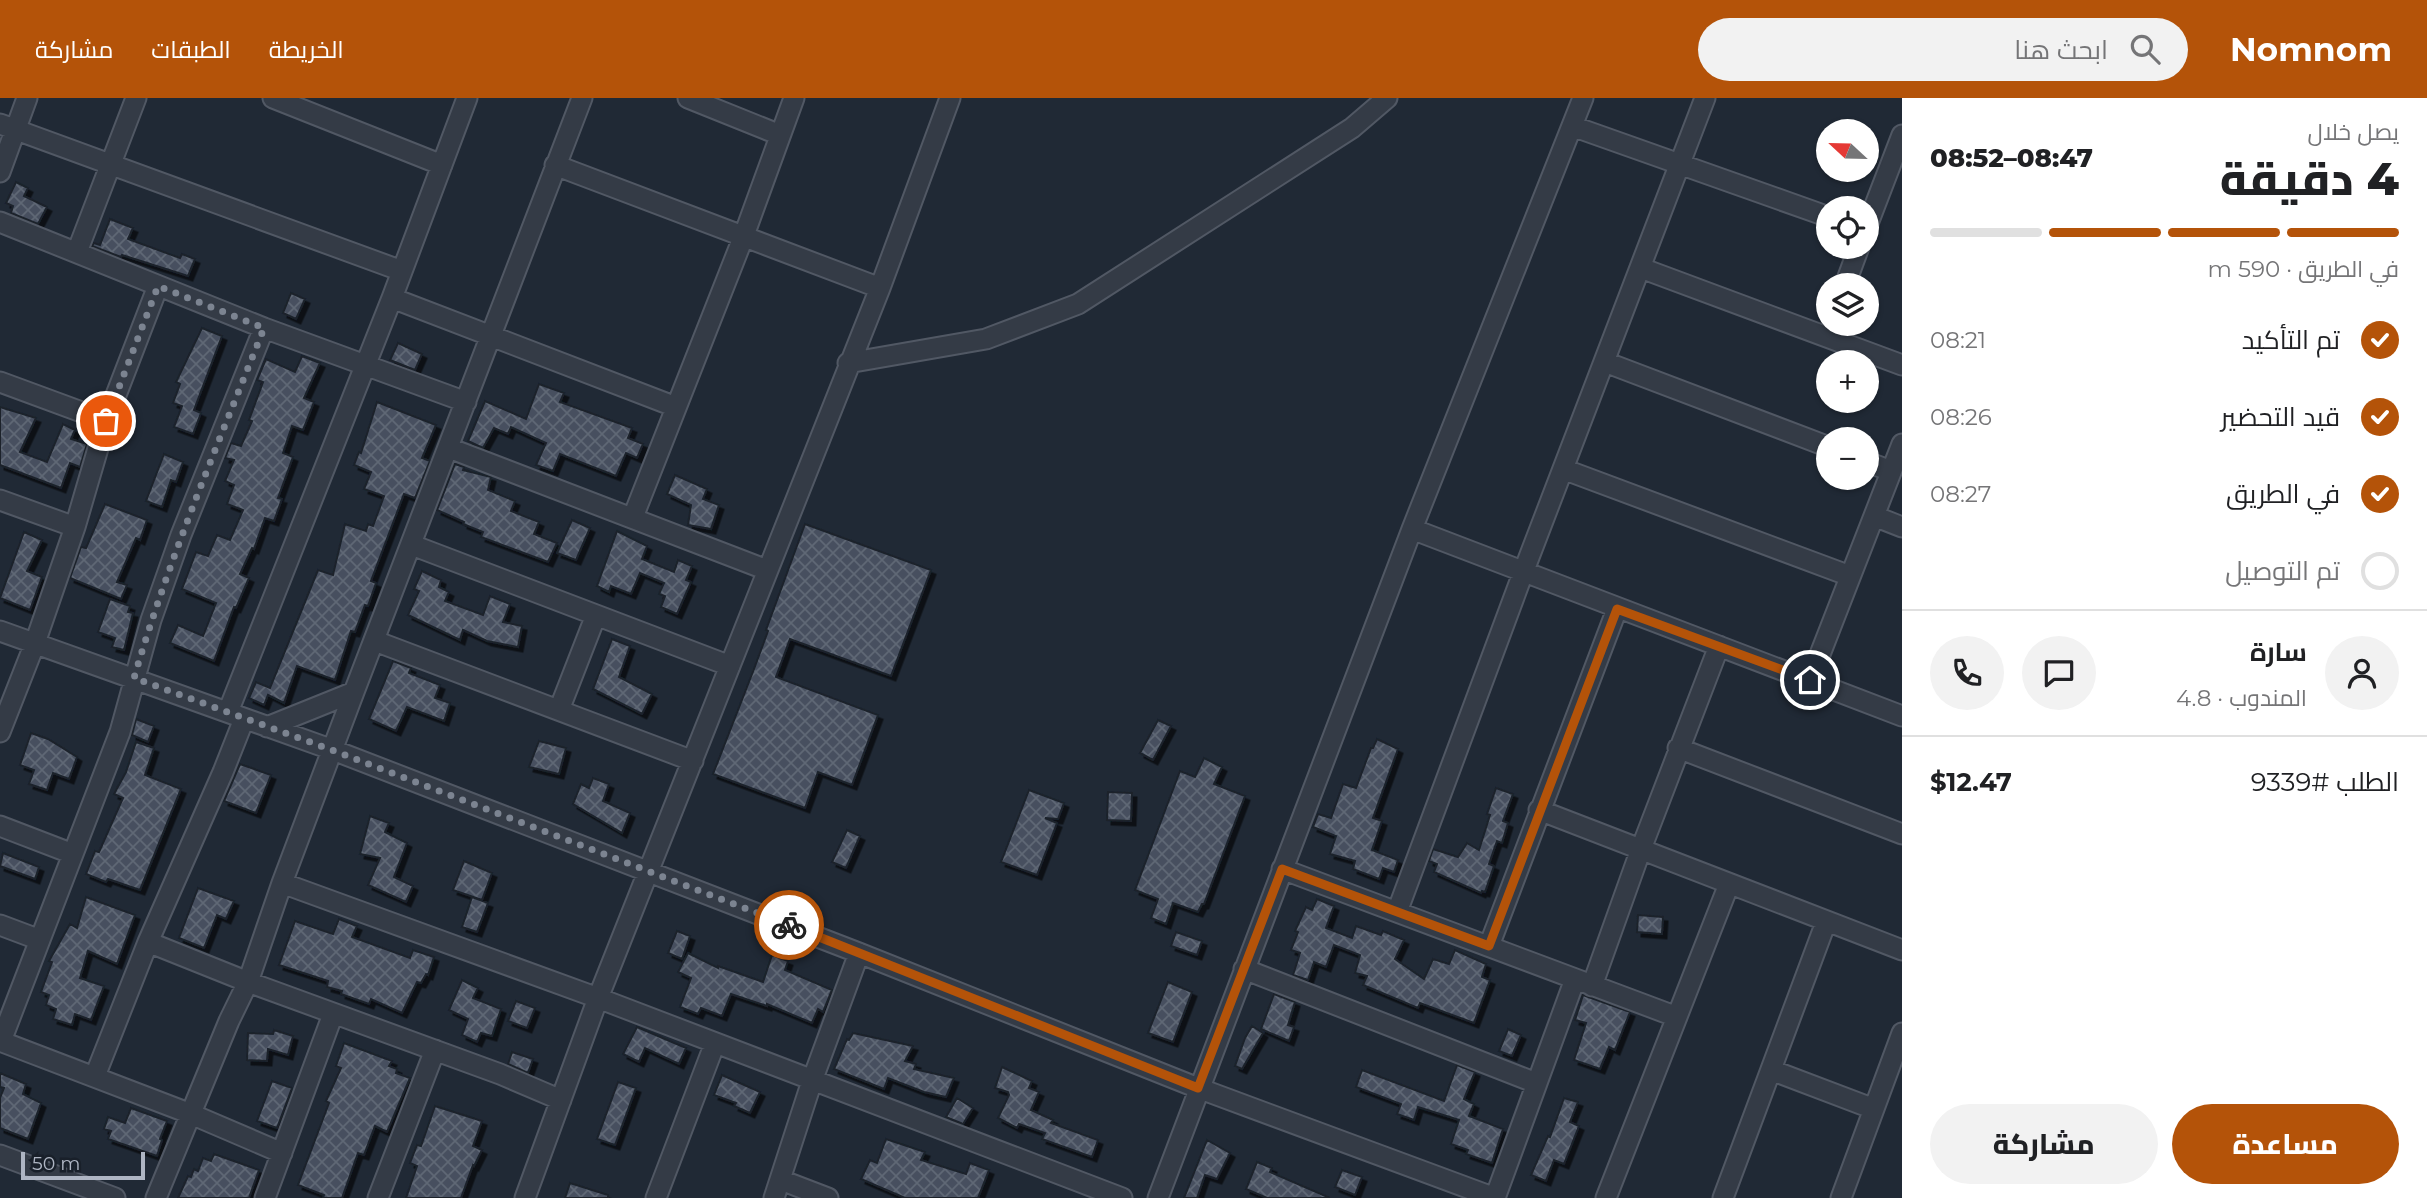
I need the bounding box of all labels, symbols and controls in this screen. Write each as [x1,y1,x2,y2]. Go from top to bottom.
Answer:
search box [1698,18,2188,81]
text: Nomnom [2230,29,2392,69]
icon: search [2126,30,2164,68]
text: ابحث هنا [2014,34,2108,66]
text: مشاركة [35,35,113,64]
text: الطبقات [151,35,231,64]
text: الخريطة [269,35,344,64]
text: يصل خلال [2308,118,2399,146]
north arrow [1816,119,1880,182]
map controls [1816,119,1879,490]
text: 08:47–08:52 [1930,142,2093,174]
text: 4 دقيقة [2220,150,2399,207]
button: locate [1816,196,1879,259]
text: في الطريق · 590 m [2208,255,2399,283]
button: layers [1816,273,1879,336]
icon: check [2361,321,2399,359]
text: تم التأكيد [2242,324,2340,356]
text: 08:21 [1930,326,1986,354]
button: + [1816,350,1879,413]
pin [76,391,136,451]
icon: check [2361,398,2399,436]
text: قيد التحضير [2221,401,2340,433]
icon: bag [87,402,125,440]
text: 08:26 [1930,403,1992,431]
button: − [1816,427,1879,490]
icon: check [2361,475,2399,513]
text: في الطريق [2226,478,2340,510]
text: 08:27 [1930,480,1991,508]
text: تم التوصيل [2225,555,2340,587]
button: phone [1930,636,2004,710]
button: chat [2022,636,2096,710]
text: سارة [2250,636,2307,668]
button: person [2325,636,2399,710]
pin [1780,650,1840,710]
icon: home [1791,661,1829,699]
text: المندوب · 4.8 [2176,684,2307,712]
text: $12.47 [1930,766,2012,798]
text: الطلب #9339 [2251,766,2399,798]
courier [754,890,824,960]
icon: bike [770,906,808,944]
button: مشاركة [1930,1104,2158,1184]
button: مساعدة [2172,1104,2399,1184]
scale bar [21,1149,145,1181]
text: 50 m [32,1152,80,1175]

